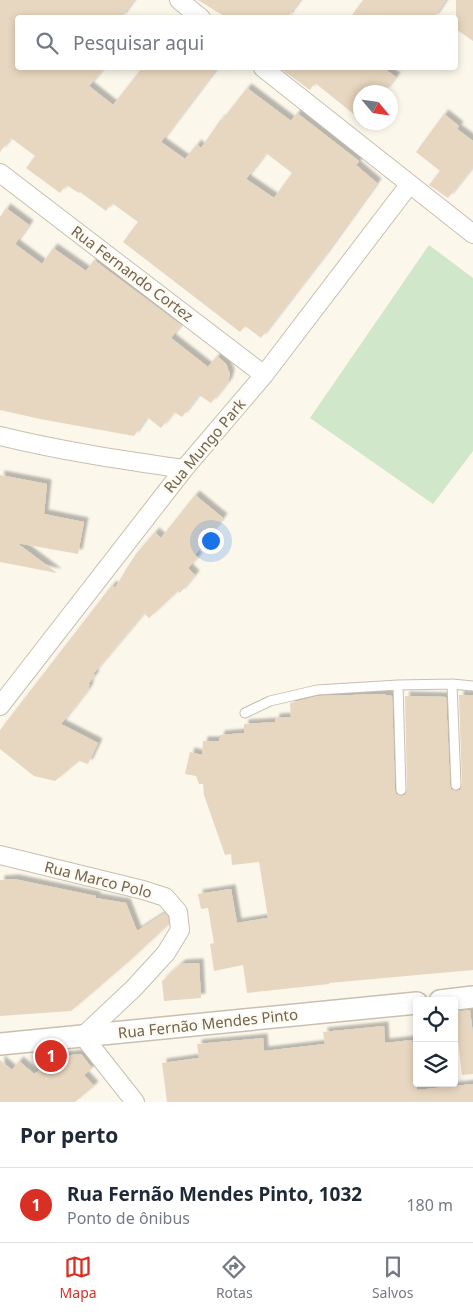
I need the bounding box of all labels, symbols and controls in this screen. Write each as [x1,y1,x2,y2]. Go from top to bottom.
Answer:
search box [15,15,458,70]
icon: search [33,29,61,57]
text: Pesquisar aqui [73,30,204,56]
north arrow [353,85,398,130]
street label: Rua Fernando Cortez [67,221,198,326]
street label: Rua Mungo Park [159,394,249,497]
your location [198,528,224,554]
street label: Rua Marco Polo [42,856,154,902]
map controls [413,997,458,1087]
button: locate [413,997,458,1042]
street label: Rua Fernão Mendes Pinto [117,1004,299,1042]
pin: 1 [35,1037,67,1075]
button: layers [413,1042,458,1087]
text: Por perto [20,1121,118,1149]
text: Rua Fernão Mendes Pinto, 1032 [67,1181,362,1207]
text: 1 [31,1194,41,1216]
text: 180 m [406,1194,453,1216]
text: Ponto de ônibus [67,1207,190,1229]
tab: Mapa [60,1253,97,1302]
tab: Rotas [216,1253,253,1302]
tab: Salvos [372,1253,413,1302]

